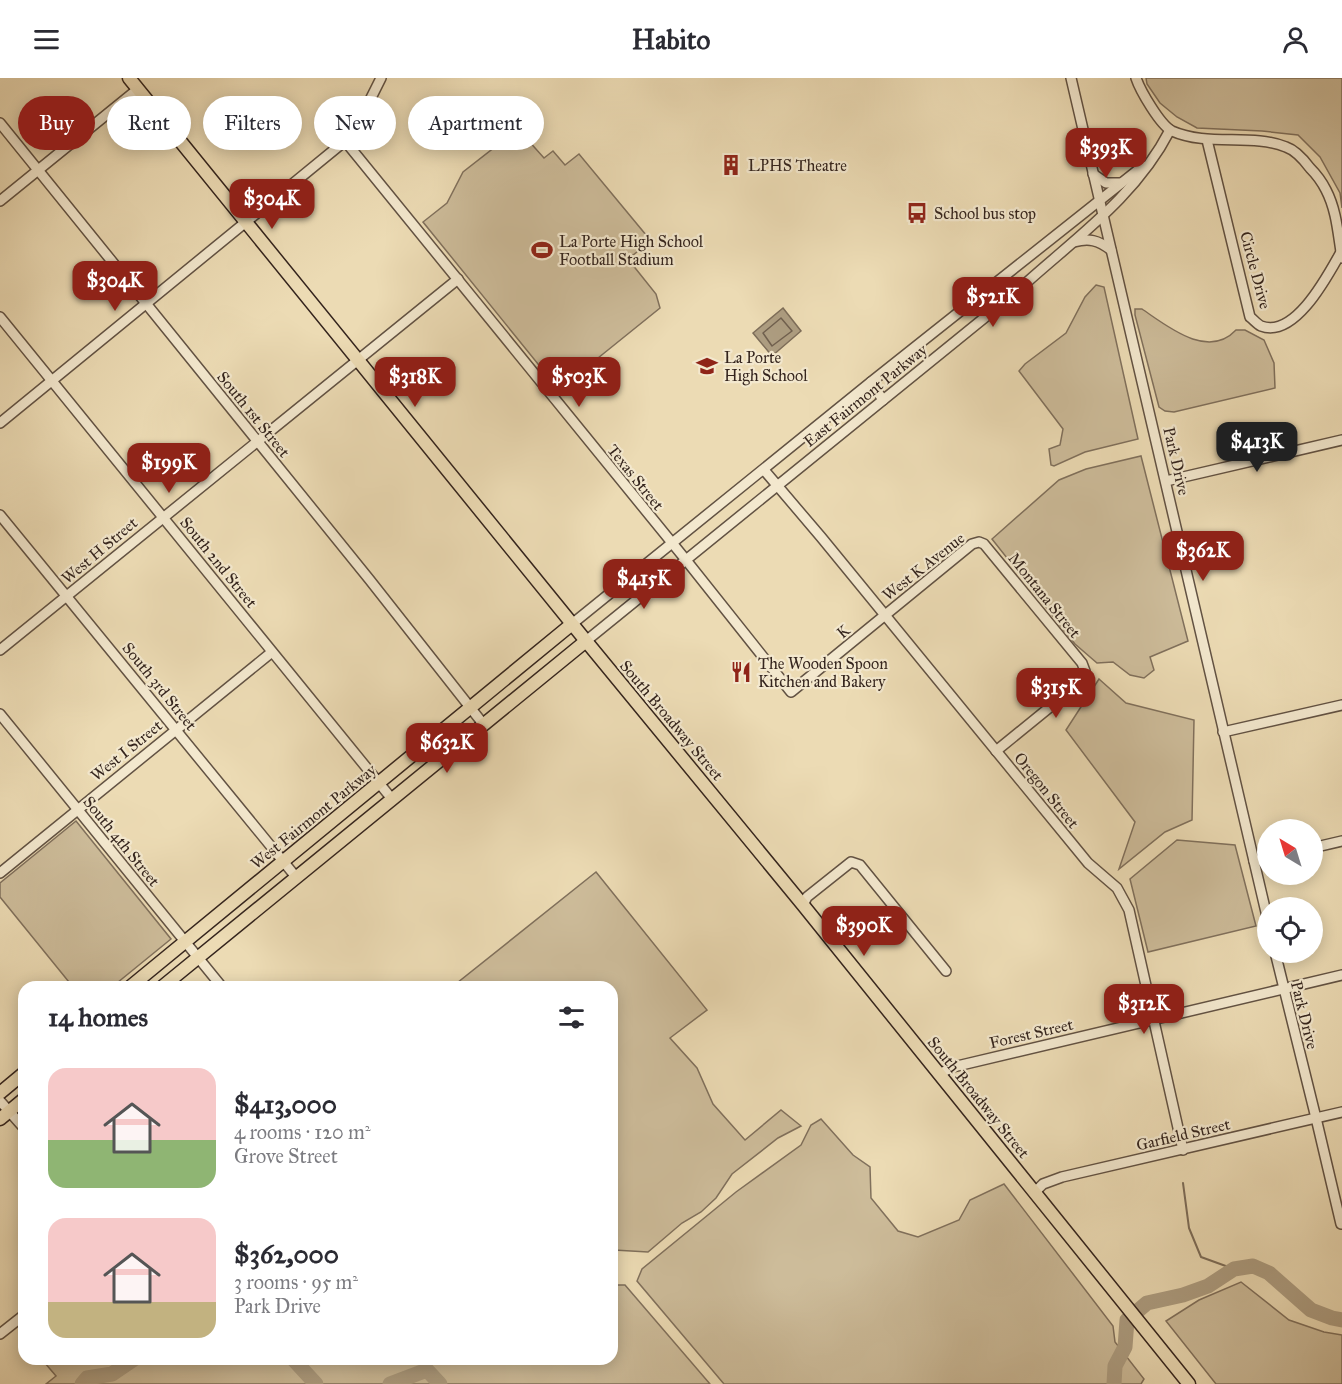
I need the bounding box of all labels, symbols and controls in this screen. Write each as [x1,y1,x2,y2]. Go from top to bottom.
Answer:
icon: menu [30,23,63,56]
text: Habito [632,23,710,56]
icon: person [1279,23,1312,56]
chip: Buy [18,96,95,150]
chip: Rent [107,96,191,150]
chip: Filters [203,96,302,150]
chip: New [314,96,396,150]
chip: Apartment [408,96,544,150]
pin: $393K [1064,128,1148,179]
text: $393K [1080,135,1132,159]
building icon: LPHS Theatre [719,153,743,177]
place label: LPHS Theatre [748,156,847,175]
pin: $304K [230,179,314,230]
text: $304K [244,186,300,210]
bus stop icon: School bus stop [905,201,929,225]
place label: School bus stop [934,204,1036,223]
street label: Circle Drive [1236,229,1275,311]
place label: La Porte High School Football Stadium [559,232,704,269]
sports icon: La Porte High School Football Stadium [530,238,554,262]
pin: $304K [73,261,157,312]
text: $304K [87,268,143,292]
pin: $521K [951,277,1035,328]
text: $521K [966,284,1020,308]
street label: East Fairmont Parkway [800,340,931,451]
place label: La Porte High School [724,348,808,386]
school or university icon: La Porte High School [695,354,719,378]
pin: $318K [373,357,457,408]
pin: $503K [537,357,621,408]
text: $318K [389,364,441,388]
text: $503K [551,364,607,388]
street label: South 1st Street [213,368,294,461]
pin: $413K [1215,422,1299,473]
street label: Park Drive [1159,425,1194,497]
text: $413K [1230,429,1284,453]
street label: Texas Street [603,441,668,514]
pin: $199K [127,443,211,494]
text: $199K [141,450,197,474]
street label: West H Street [58,513,141,588]
street label: South 2nd Street [176,513,261,612]
street label: West K Avenue [878,528,968,604]
pin: $362K [1161,531,1245,582]
text: $362K [1176,538,1230,562]
street label: Montana Street [1004,549,1085,642]
pin: $415K [602,559,686,610]
text: $415K [617,566,671,590]
street label: K [833,620,854,642]
street label: South 3rd Street [118,639,201,734]
place label: The Wooden Spoon Kitchen and Bakery [758,654,888,691]
street label: South Broadway Street [616,656,728,784]
restaurant icon: The Wooden Spoon Kitchen and Bakery [729,660,753,684]
pin: $315K [1014,668,1098,719]
text: $315K [1030,675,1082,699]
street label: West I Street [87,716,166,785]
pin: $632K [405,723,489,774]
text: $632K [420,730,474,754]
street label: Oregon Street [1009,748,1083,833]
street label: West Fairmont Parkway [247,760,380,873]
street label: South 4th Street [79,792,164,891]
north arrow [1257,819,1323,885]
map controls [1257,819,1323,963]
button: locate [1257,897,1323,963]
pin: $390K [822,906,906,957]
text: $390K [836,913,892,937]
street label: Park Drive [1287,979,1322,1051]
pin: $312K [1102,984,1186,1035]
text: $312K [1118,991,1170,1015]
text: 14 homes [48,1001,148,1033]
icon: filters [555,1001,588,1034]
street label: Forest Street [987,1015,1075,1052]
street label: South Broadway Street [924,1033,1034,1162]
text: $413,000 [234,1088,337,1120]
icon: home [96,1092,168,1164]
street label: Garfield Street [1134,1114,1232,1155]
text: 4 rooms · 120 m² [234,1120,371,1144]
text: Grove Street [234,1144,338,1168]
text: $362,000 [234,1238,339,1270]
icon: home [96,1242,168,1314]
text: 3 rooms · 95 m² [234,1270,358,1294]
text: Park Drive [234,1294,321,1318]

